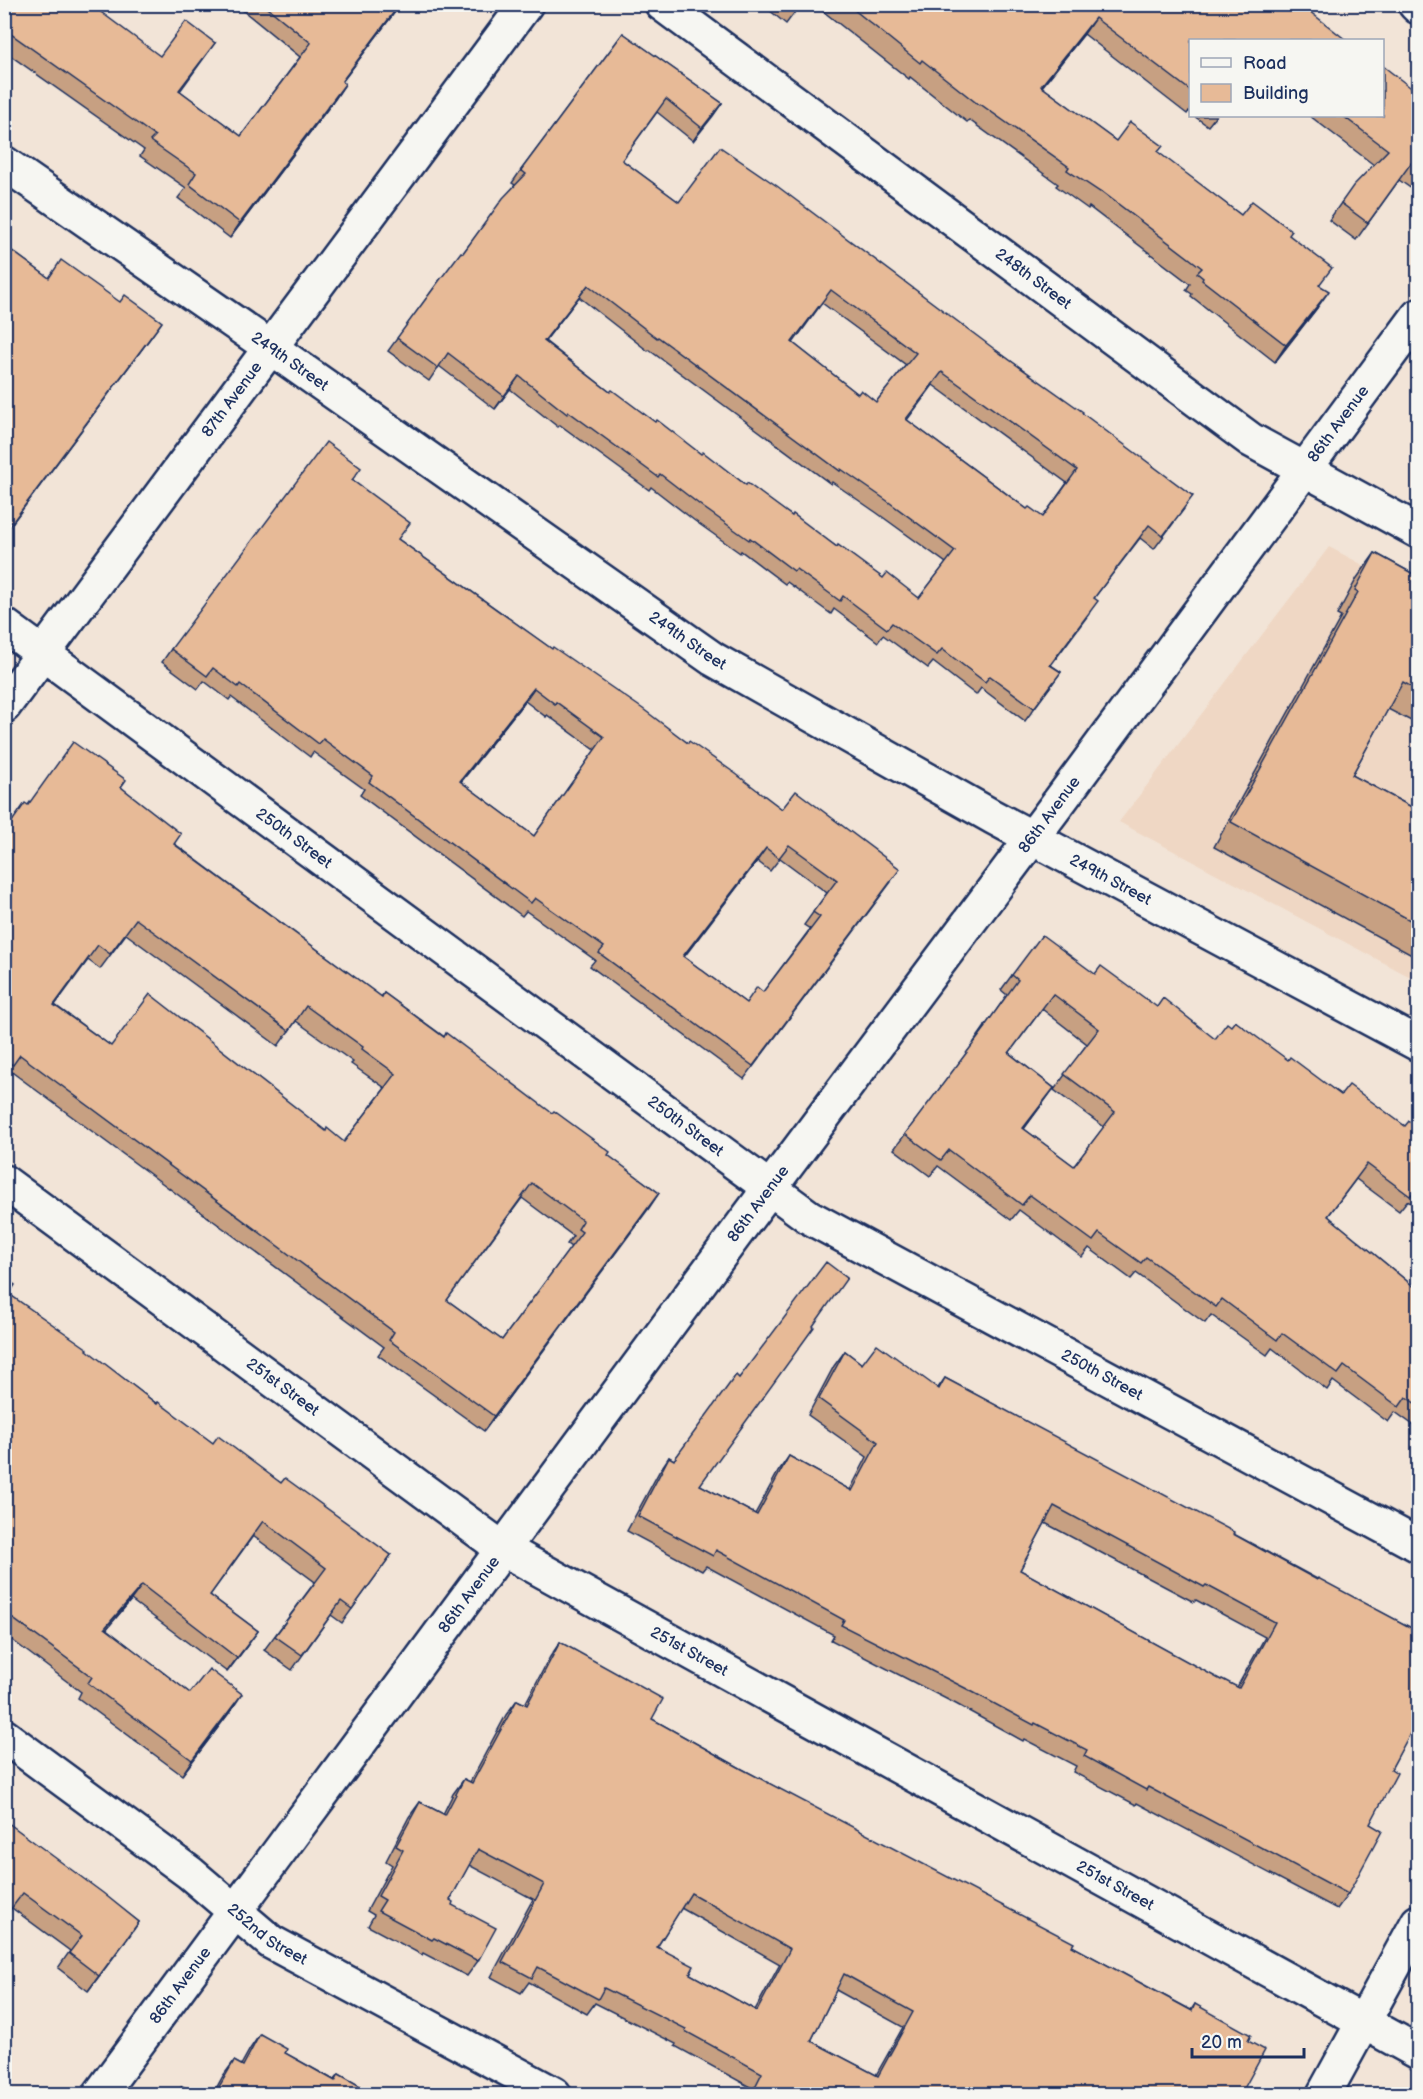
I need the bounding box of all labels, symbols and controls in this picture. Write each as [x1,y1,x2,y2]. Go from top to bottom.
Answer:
legend [1189,39,1384,117]
text: Road [1243,53,1287,74]
text: Building [1243,83,1309,104]
street label: 248th Street [991,244,1075,313]
street label: 249th Street [248,328,332,395]
street label: 87th Avenue [198,358,266,441]
street label: 86th Avenue [1304,381,1373,466]
street label: 249th Street [645,607,730,674]
street label: 86th Avenue [1015,772,1084,857]
street label: 250th Street [252,804,336,873]
street label: 249th Street [1066,850,1155,909]
street label: 250th Street [644,1092,727,1161]
street label: 86th Avenue [723,1161,793,1246]
street label: 250th Street [1058,1345,1146,1404]
street label: 251st Street [243,1354,323,1420]
street label: 86th Avenue [434,1552,504,1637]
street label: 251st Street [647,1622,731,1680]
street label: 251st Street [1073,1857,1157,1915]
street label: 252nd Street [223,1899,311,1969]
street label: 86th Avenue [146,1943,215,2028]
scale bar [1192,2021,1304,2059]
text: 20 m [1201,2032,1242,2053]

